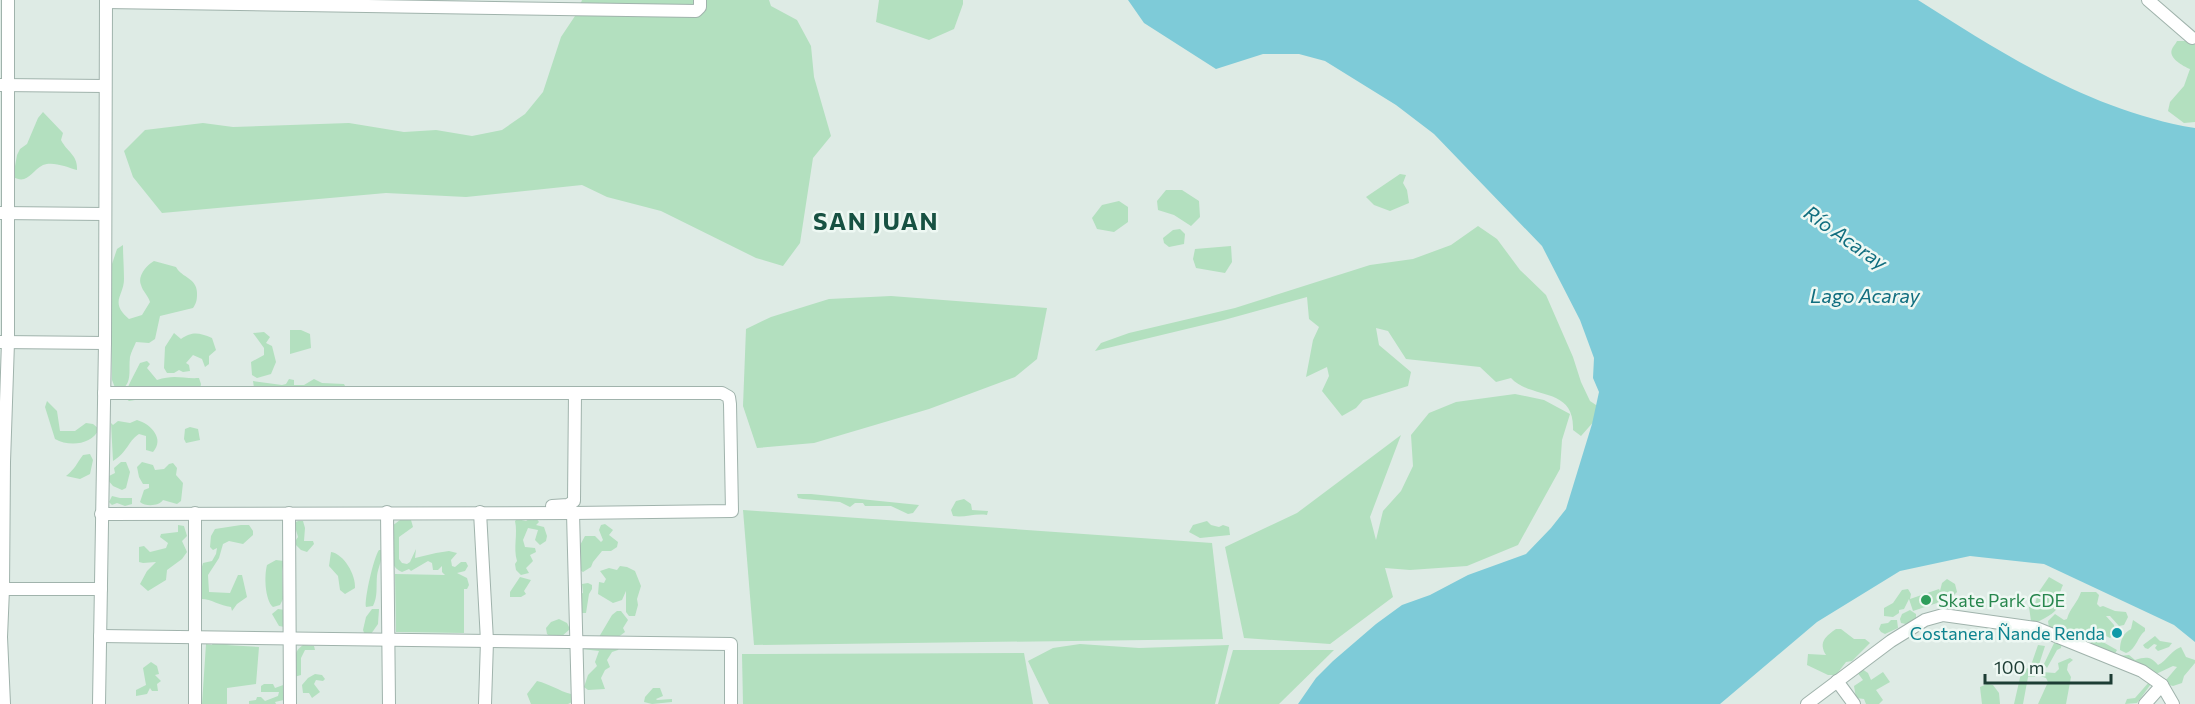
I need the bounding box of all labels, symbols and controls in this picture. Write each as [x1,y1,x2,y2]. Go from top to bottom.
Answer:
water label: Río Acaray [1800,200,1893,275]
district label: SAN JUAN [813,206,939,235]
water label: Lago Acaray [1810,283,1921,307]
place label: Skate Park CDE [1938,589,2065,611]
marker: Skate Park CDE [1919,593,1933,607]
place label: Costanera Ñande Renda [1910,622,2105,644]
marker: Costanera Ñande Renda [2110,626,2124,640]
scale bar [1985,647,2111,685]
text: 100 m [1994,656,2044,678]

